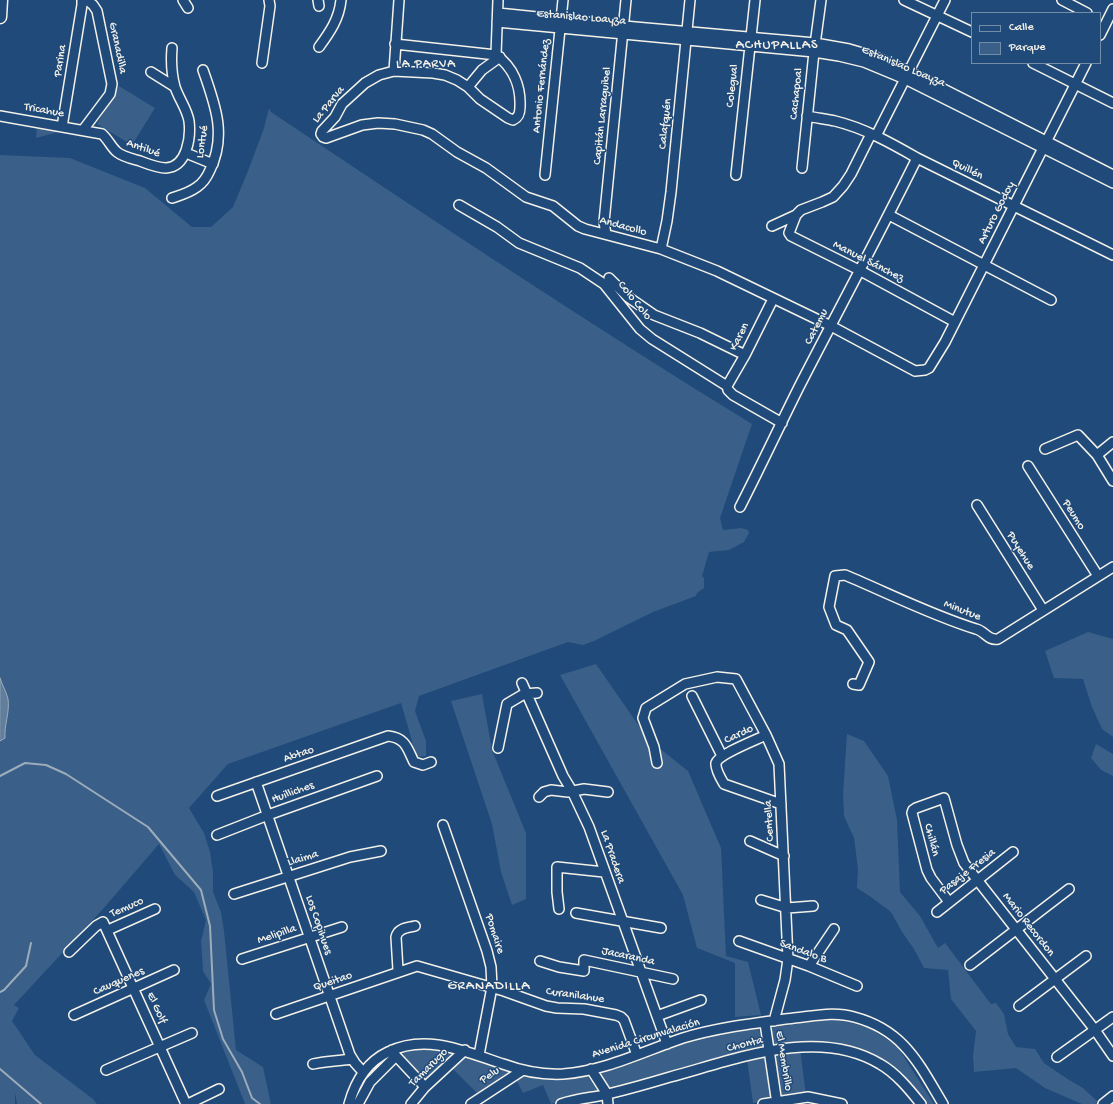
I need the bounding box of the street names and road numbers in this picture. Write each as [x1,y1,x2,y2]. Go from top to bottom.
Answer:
street label: Estanislao Loayza [536,7,626,29]
street label: Granadilla [105,21,129,75]
street label: Antonio Fernández [530,38,554,134]
street label: Estanislao Loayza [859,43,947,91]
street label: Parina [51,44,71,78]
street label: Colegual [724,64,742,108]
street label: Capitán Larraguibel [591,66,615,166]
street label: Cachapoal [787,67,807,121]
street label: La Parva [310,84,348,126]
street label: Calafquén [656,98,676,150]
street label: Tricahue [23,100,65,122]
street label: Lontué [194,125,212,159]
street label: Antilué [124,137,162,161]
street label: Quillén [949,156,985,184]
street label: Arturo Godoy [975,179,1019,247]
street label: Andacollo [598,214,648,240]
street label: Manuel Sánchez [830,238,906,286]
street label: Colo Colo [614,279,654,323]
street label: Catemu [802,307,832,347]
street label: Karen [727,321,753,353]
street label: Peumo [1058,497,1088,533]
street label: Puyehue [1003,529,1037,573]
street label: Minutue [941,597,983,625]
street label: Cardo [722,722,756,748]
street label: Abtao [282,743,316,767]
street label: Huilliches [270,779,316,807]
street label: Centella [762,800,778,842]
street label: Chillán [920,822,942,858]
street label: La Pradera [596,828,628,886]
street label: Pasaje Fresia [937,846,999,898]
street label: Llaima [286,848,320,870]
street label: Mario Recordon [999,890,1057,960]
street label: Los Copihues [301,893,335,957]
street label: Temuco [108,894,146,922]
street label: Pomaire [481,912,507,956]
street label: Melipilla [256,922,298,948]
street label: Sandalo B [777,937,829,967]
street label: Jacaranda [600,944,656,970]
street label: Cauquenes [91,964,147,1000]
street label: Queitao [312,969,354,995]
street label: Curanilahue [545,985,605,1007]
street label: El Golf [143,990,169,1026]
street label: Avenida Circunvalación [590,1016,702,1062]
street label: El Membrillo [771,1030,795,1092]
street label: Chonta [726,1034,764,1056]
street label: Tamarugo [406,1045,452,1091]
street label: Pelu [477,1064,503,1088]

